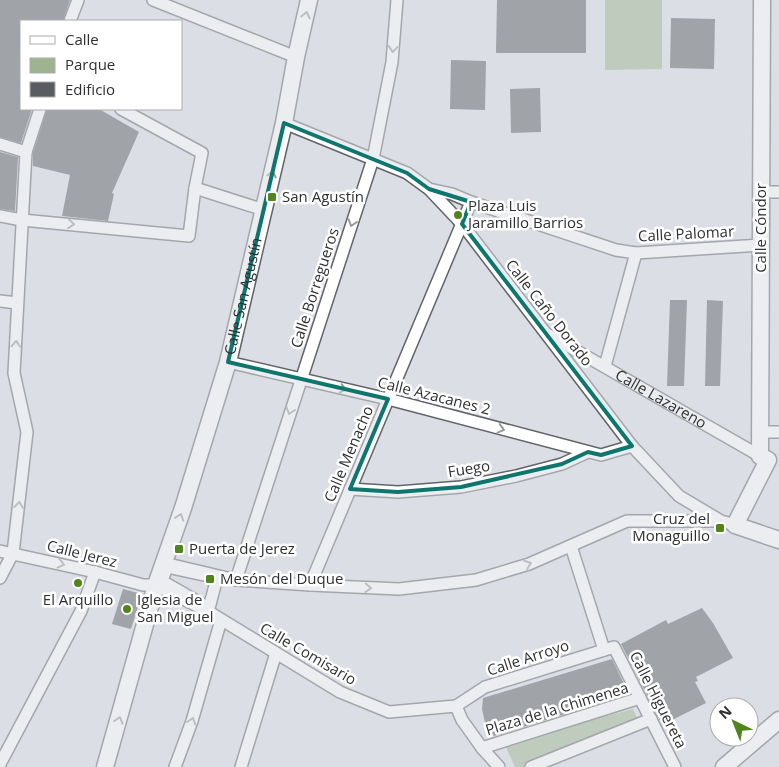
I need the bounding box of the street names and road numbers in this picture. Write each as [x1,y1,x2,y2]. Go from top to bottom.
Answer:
street label: Calle Cóndor [750,183,770,273]
street label: Calle Palomar [637,220,735,246]
street label: Calle Borregueros [285,225,343,350]
street label: Calle San Agustín [219,235,266,357]
street label: Calle Caño Dorado [502,255,598,370]
street label: Calle Lazareno [612,364,711,432]
street label: Calle Azacanes 2 [376,371,493,419]
street label: Calle Menacho [319,403,377,505]
street label: Fuego [446,455,491,481]
street label: Calle Jerez [45,535,119,571]
street label: Calle Comisario [257,617,360,689]
street label: Calle Arroyo [484,634,571,680]
street label: Calle Higuereta [626,648,692,752]
street label: Plaza de la Chimenea [483,677,631,739]

